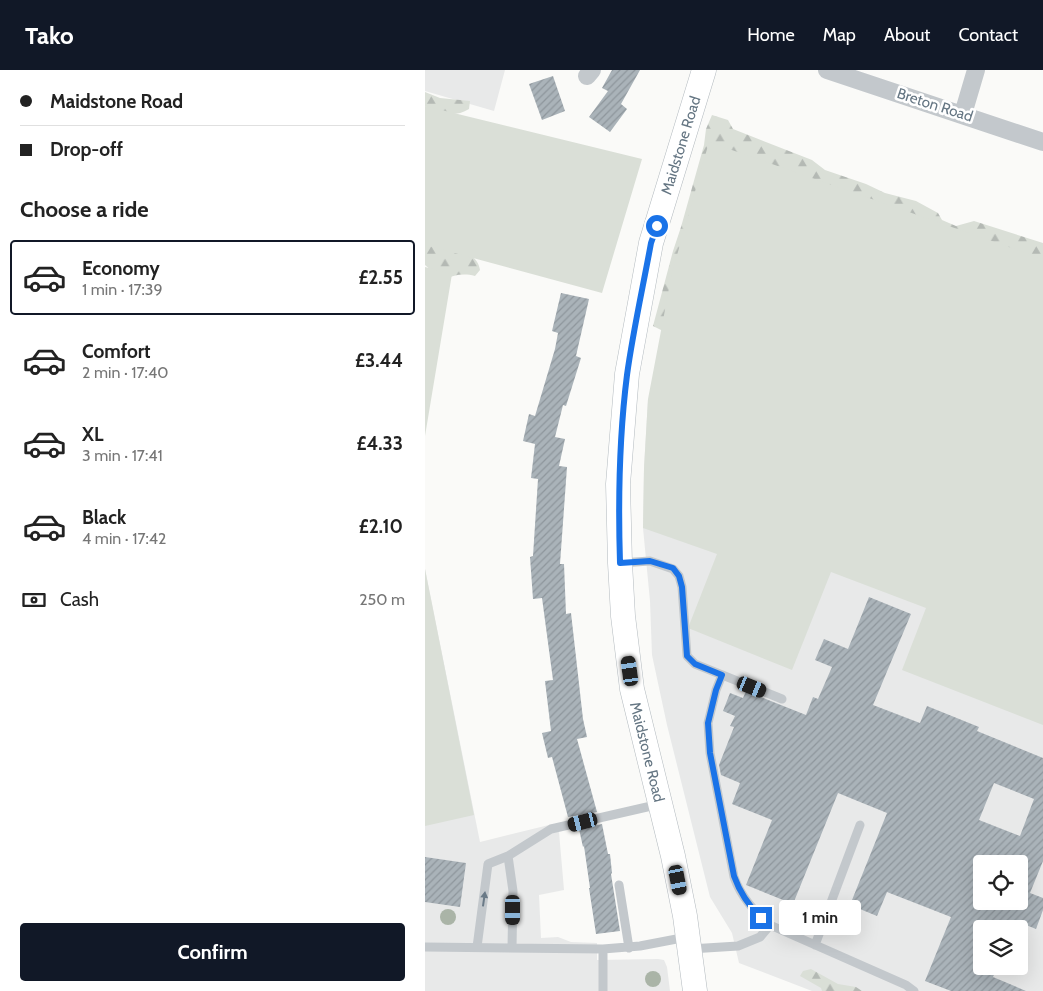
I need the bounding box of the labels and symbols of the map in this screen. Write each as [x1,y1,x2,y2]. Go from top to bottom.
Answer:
street label: Breton Road [895,84,975,126]
street label: Maidstone Road [657,94,704,197]
route start [646,215,668,237]
car [620,655,639,687]
car [735,674,768,700]
street label: Maidstone Road [626,700,668,804]
car [566,811,599,833]
car [667,864,688,896]
one-way arrow [480,890,488,906]
car [505,895,520,925]
callout: 1 min [779,900,861,936]
route end [750,907,772,929]

